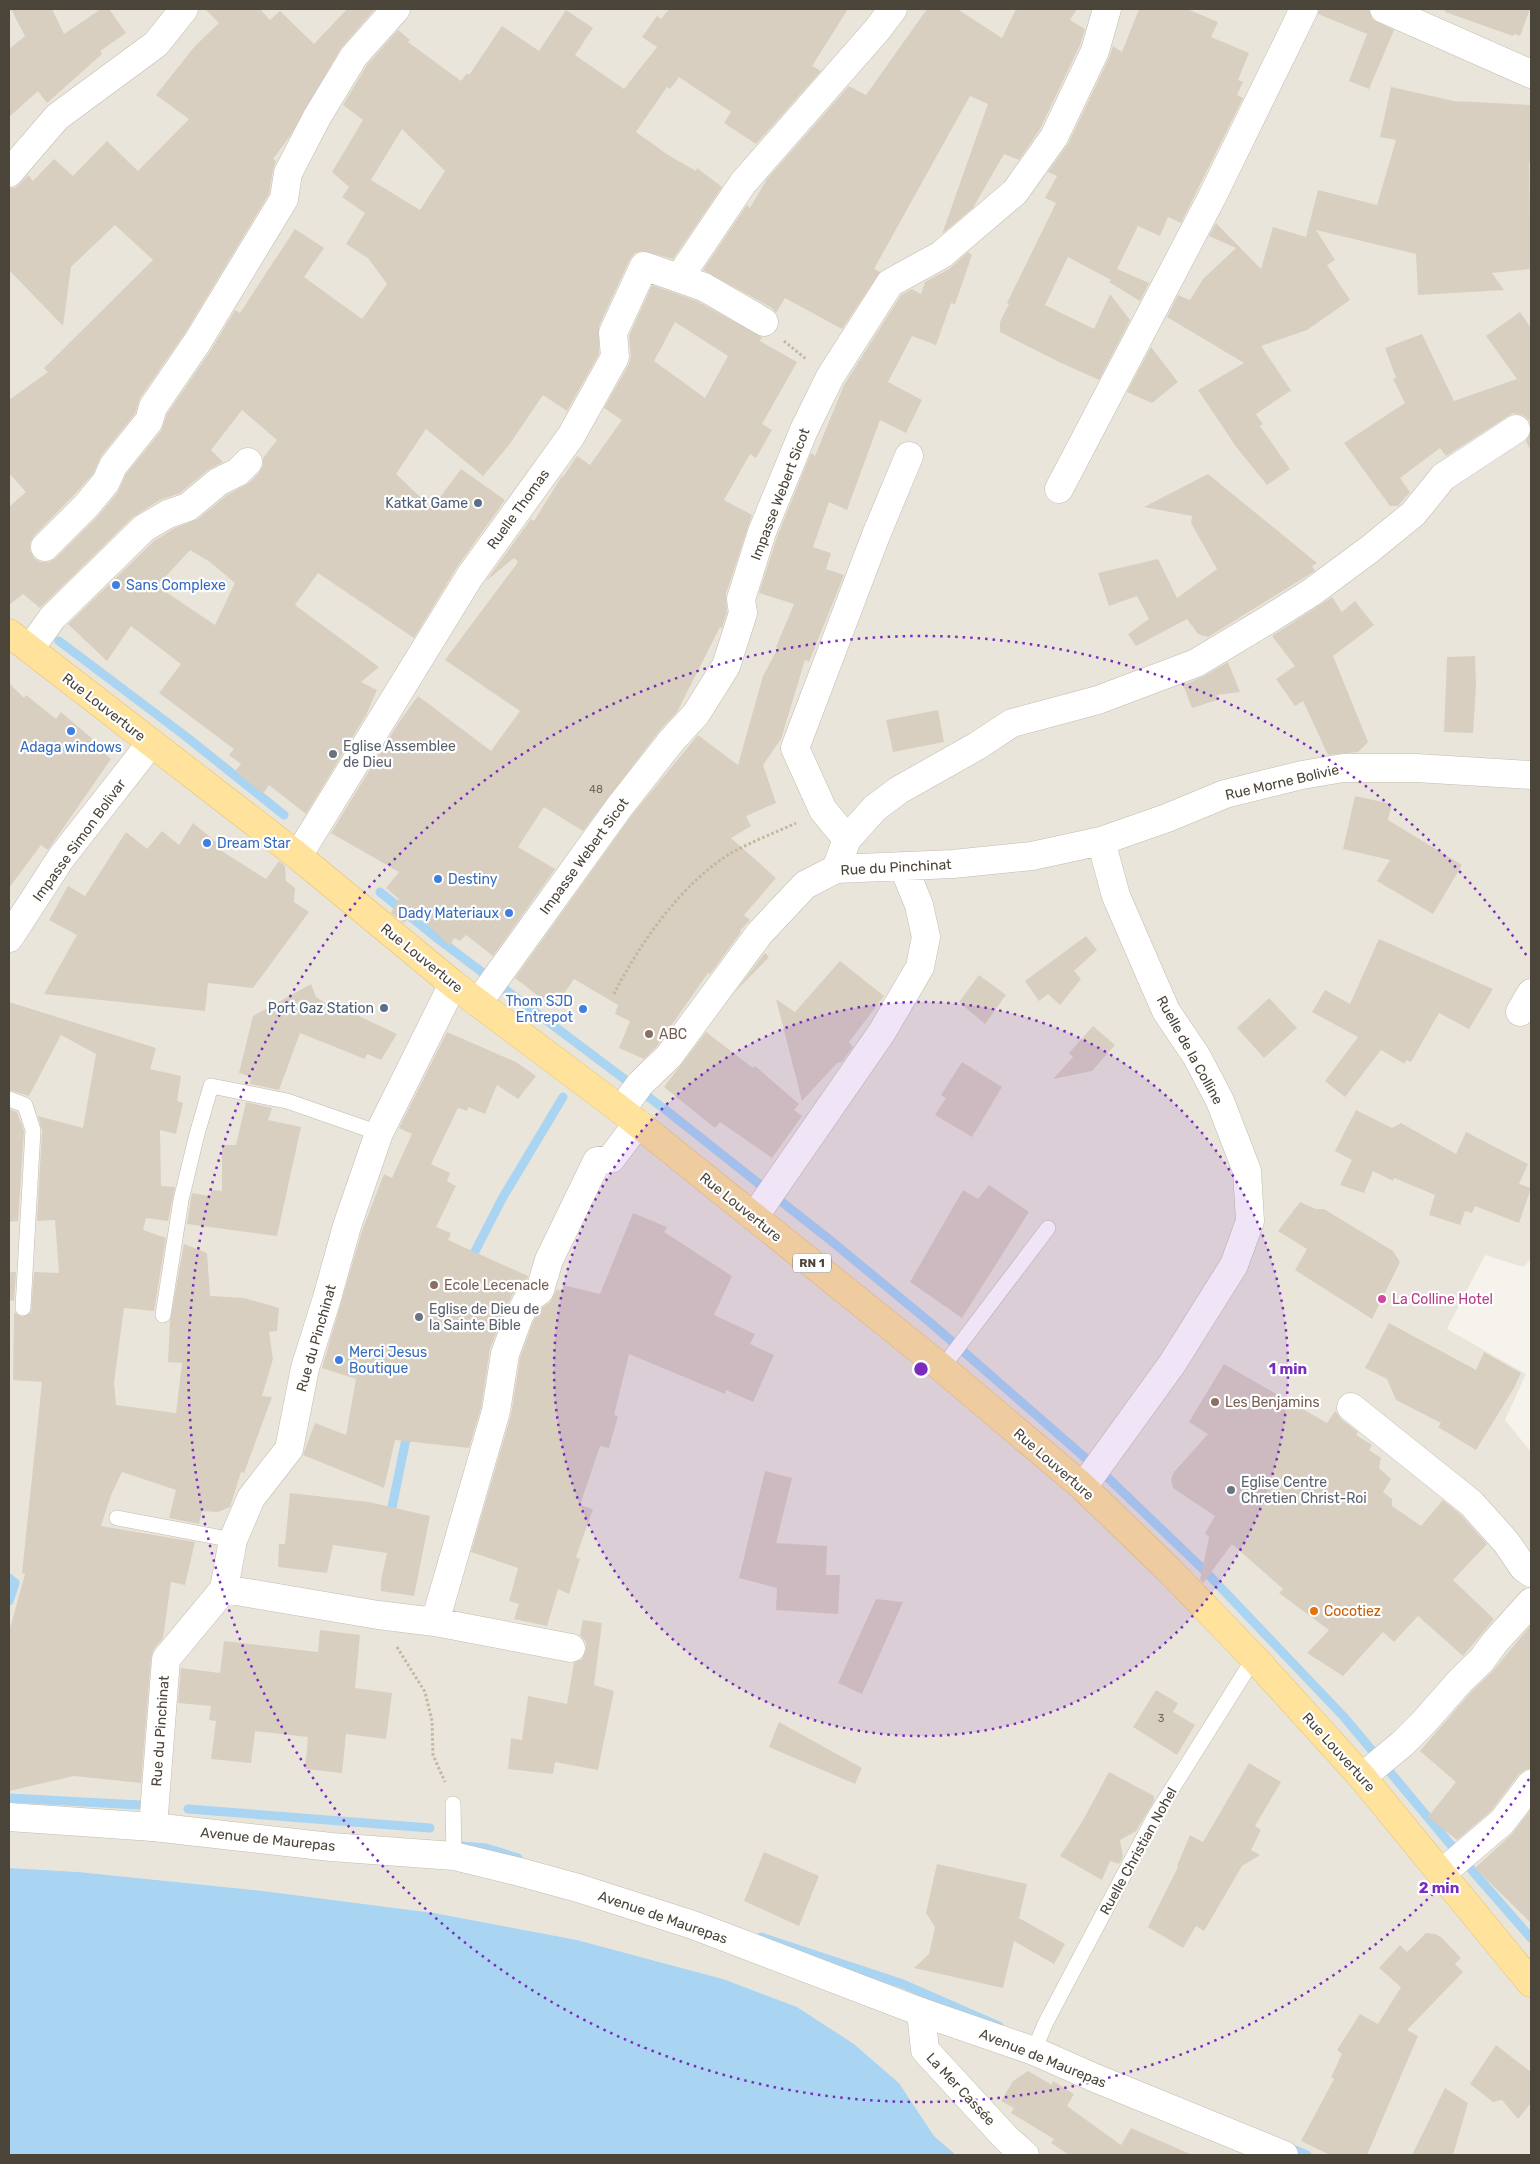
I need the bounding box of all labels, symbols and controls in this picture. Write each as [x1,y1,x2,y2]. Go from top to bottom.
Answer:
street label: Impasse Webert Sicot [747,425,814,563]
street label: Ruelle Thomas [484,466,553,553]
place label: Katkat Game [385,495,468,512]
marker: Katkat Game [472,497,484,509]
place label: Sans Complexe [126,577,226,594]
marker: Sans Complexe [110,579,122,591]
street label: Rue Louverture [59,670,149,745]
marker: Adaga windows [65,725,77,737]
place label: Eglise Assemblee de Dieu [343,738,456,771]
place label: Adaga windows [20,739,122,756]
marker: Eglise Assemblee de Dieu [327,748,339,760]
street label: Rue Morne Bolivie [1224,761,1341,804]
street label: Impasse Simon Bolivar [29,775,130,905]
house number: 48 [589,783,603,796]
street label: Impasse Webert Sicot [536,794,633,918]
place label: Dream Star [217,835,291,852]
marker: Dream Star [201,837,213,849]
street label: Rue du Pinchinat [840,856,953,879]
place label: Destiny [448,871,498,888]
marker: Destiny [432,873,444,885]
place label: Dady Materiaux [398,905,499,922]
marker: Dady Materiaux [503,907,515,919]
street label: Rue Louverture [377,920,466,997]
place label: Thom SJD Entrepot [506,993,574,1026]
street label: Ruelle de la Colline [1153,993,1227,1108]
place label: Port Gaz Station [268,1000,374,1017]
marker: Port Gaz Station [378,1002,390,1014]
marker: Thom SJD Entrepot [577,1003,589,1015]
place label: ABC [659,1026,687,1043]
marker: ABC [643,1028,655,1040]
street label: Rue Louverture [696,1169,785,1246]
road number: RN 1 [793,1254,831,1272]
place label: Ecole Lecenacle [444,1277,549,1294]
marker: Ecole Lecenacle [428,1279,440,1291]
street label: Rue du Pinchinat [293,1282,340,1394]
place label: La Colline Hotel [1392,1291,1493,1308]
marker: La Colline Hotel [1376,1293,1388,1305]
place label: Eglise de Dieu de la Sainte Bible [429,1301,540,1334]
marker: Eglise de Dieu de la Sainte Bible [413,1311,425,1323]
place label: Merci Jesus Boutique [349,1344,427,1377]
marker: Merci Jesus Boutique [333,1354,345,1366]
centre of rings [912,1360,930,1378]
text: 1 min [1269,1360,1307,1378]
place label: Les Benjamins [1225,1394,1320,1411]
marker: Les Benjamins [1209,1396,1221,1408]
street label: Rue Louverture [1010,1425,1097,1504]
place label: Eglise Centre Chretien Christ-Roi [1241,1474,1367,1507]
marker: Eglise Centre Chretien Christ-Roi [1225,1484,1237,1496]
place label: Cocotiez [1324,1603,1381,1620]
marker: Cocotiez [1308,1605,1320,1617]
street label: Rue du Pinchinat [148,1674,173,1787]
street label: Rue Louverture [1299,1709,1379,1796]
house number: 3 [1158,1712,1165,1725]
street label: Ruelle Christian Nohel [1096,1784,1181,1918]
street label: Avenue de Maurepas [200,1824,336,1855]
text: 2 min [1419,1879,1459,1897]
street label: Avenue de Maurepas [596,1887,730,1948]
street label: Avenue de Maurepas [977,2025,1109,2092]
street label: La Mer Cassée [923,2049,999,2129]

